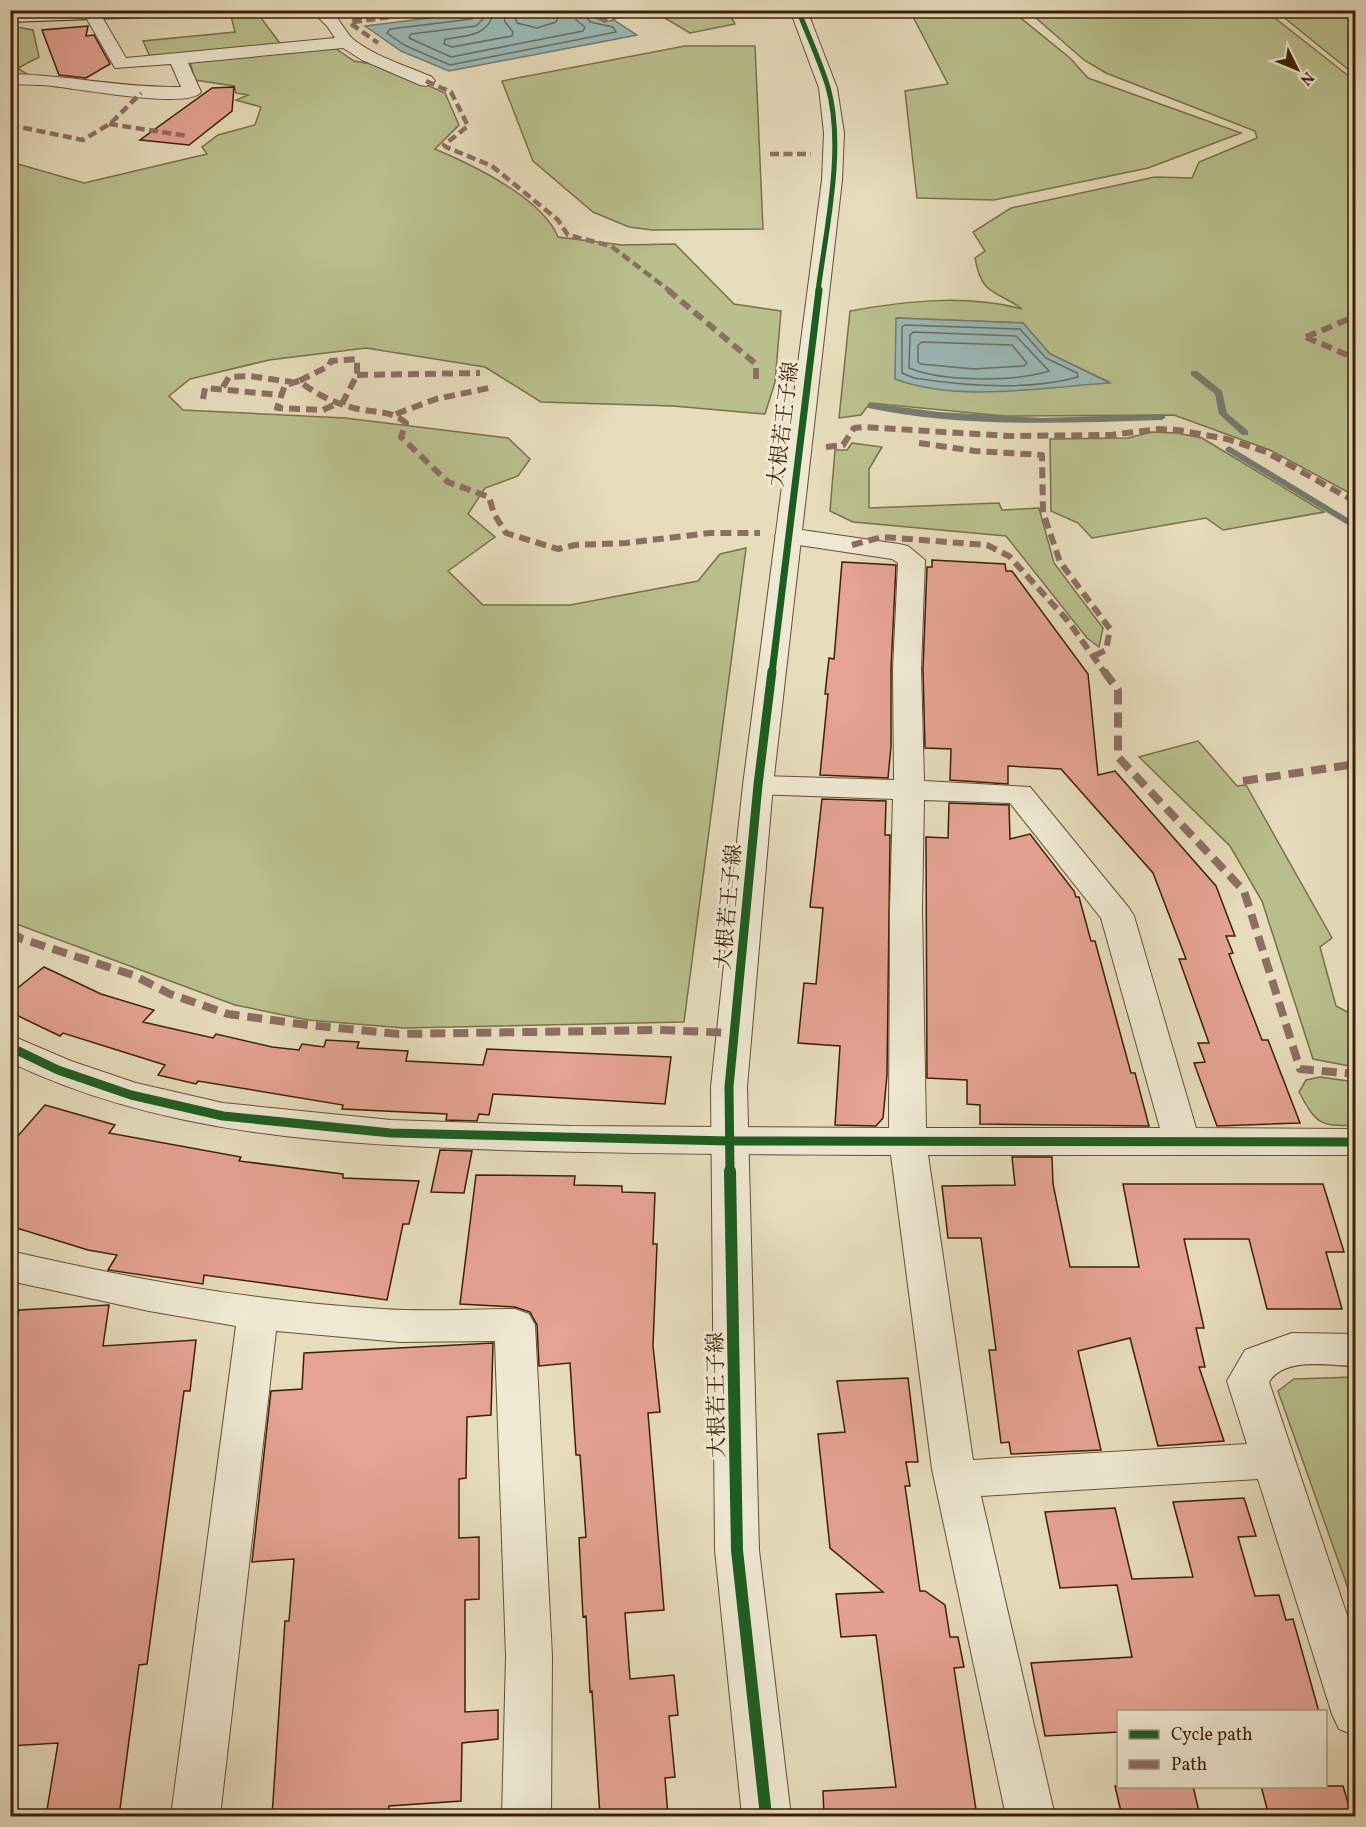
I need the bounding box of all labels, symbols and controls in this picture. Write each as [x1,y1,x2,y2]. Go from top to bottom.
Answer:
north arrow [1267,39,1327,99]
text: N [1294,66,1319,90]
street label: 大根若王子線 [762,360,807,488]
street label: 大根若王子線 [710,843,749,971]
street label: 大根若王子線 [702,1332,733,1458]
legend [1117,1710,1327,1788]
text: Cycle path [1171,1723,1253,1748]
text: Path [1171,1753,1207,1778]

